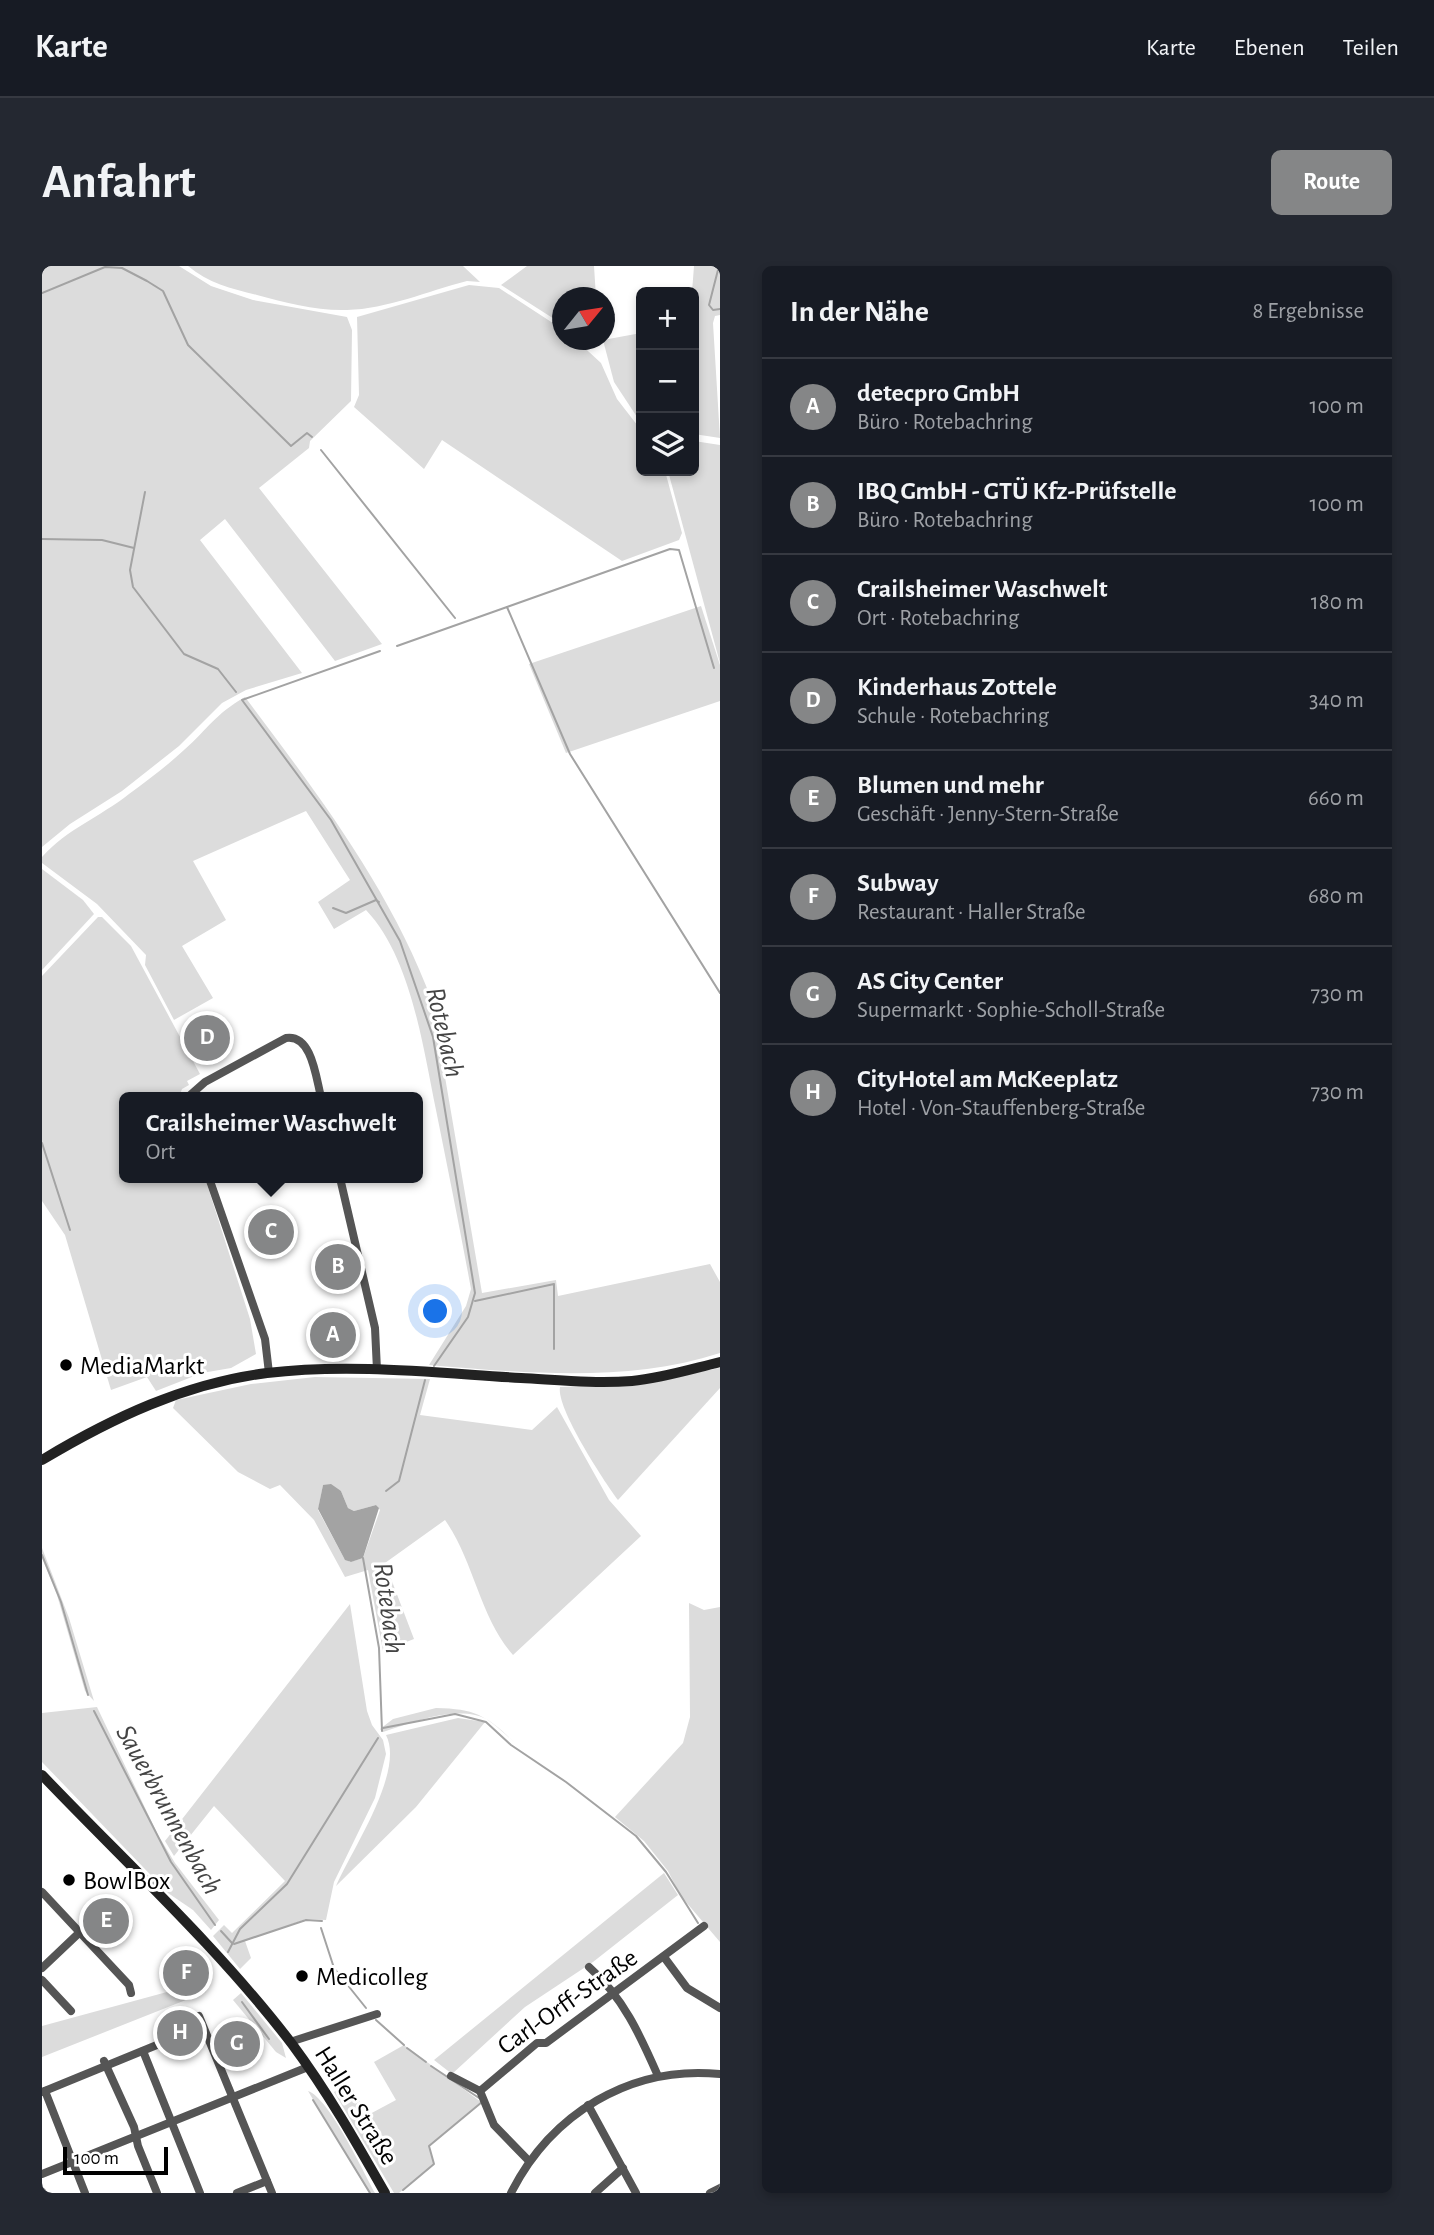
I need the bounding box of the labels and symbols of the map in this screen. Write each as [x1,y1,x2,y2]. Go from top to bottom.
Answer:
north arrow [552,287,615,350]
water label: Rotebach [420,984,468,1080]
pin: D [184,1012,230,1064]
pin: C [248,1206,294,1258]
pin: B [315,1241,361,1293]
your location [418,1294,452,1328]
pin: A [310,1309,356,1361]
place label: MediaMarkt [80,1353,204,1379]
marker: MediaMarkt [58,1357,74,1373]
water label: Rotebach [368,1561,408,1656]
water label: Sauerbrunnenbach [110,1721,226,1899]
place label: BowlBox [83,1868,170,1894]
marker: BowlBox [61,1872,77,1888]
pin: E [83,1895,129,1947]
street label: Carl-Orff-Straße [493,1944,642,2059]
pin: F [163,1947,209,1999]
place label: Medicolleg [316,1964,428,1990]
marker: Medicolleg [294,1968,310,1984]
pin: H [157,2007,203,2059]
pin: G [214,2018,260,2070]
street label: Haller Straße [310,2042,403,2169]
scale bar [63,2144,168,2176]

